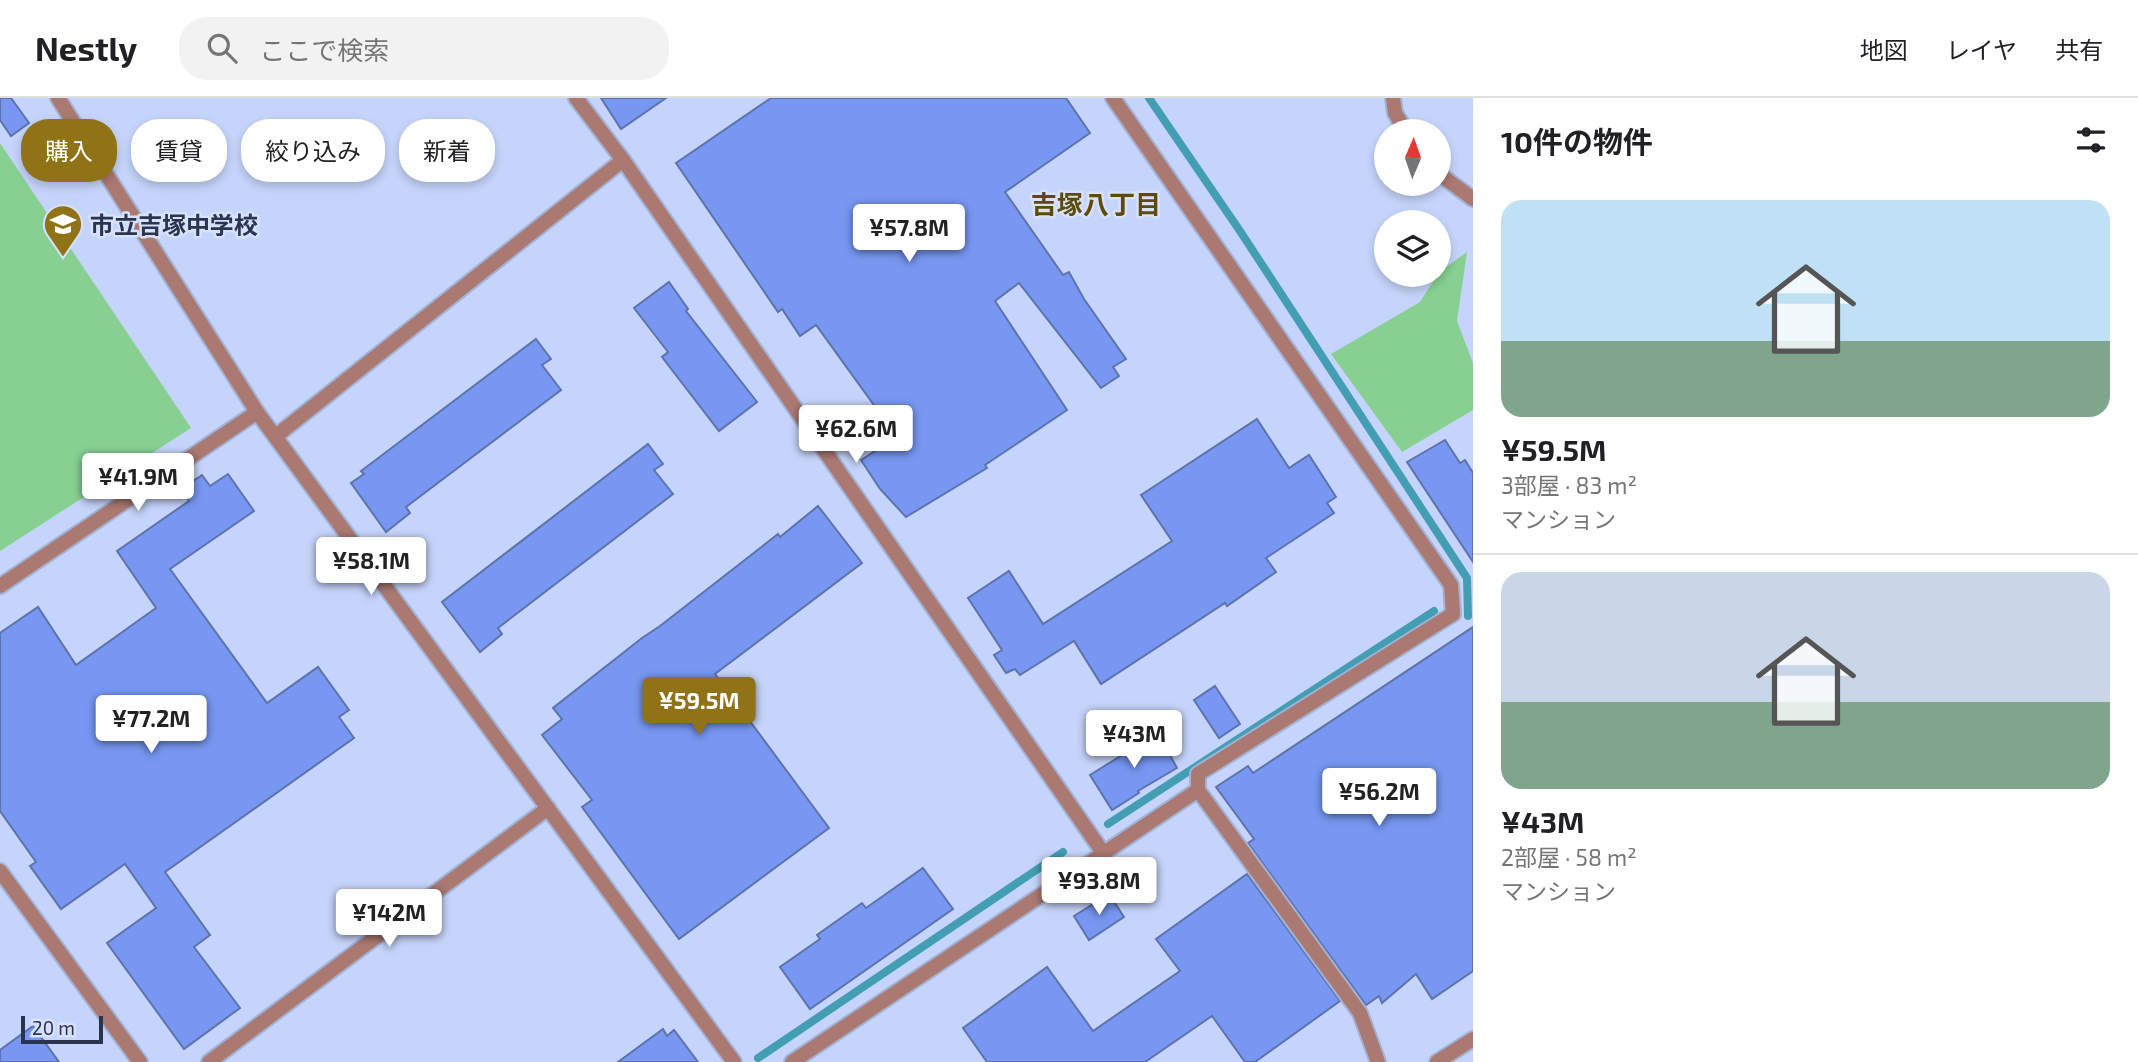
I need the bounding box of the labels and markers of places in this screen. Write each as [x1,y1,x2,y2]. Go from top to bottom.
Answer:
school or university icon: 市立吉塚中学校 [42,203,84,258]
pin: ¥57.8M [852,204,966,264]
place label: 市立吉塚中学校 [90,210,258,239]
pin: ¥62.6M [799,406,913,465]
pin: ¥41.9M [81,454,195,513]
pin: ¥58.1M [314,538,428,597]
pin: ¥59.5M [642,678,756,737]
pin: ¥77.2M [94,696,208,755]
pin: ¥43M [1093,710,1175,770]
pin: ¥56.2M [1322,768,1436,828]
pin: ¥93.8M [1042,858,1156,917]
pin: ¥142M [340,890,438,949]

